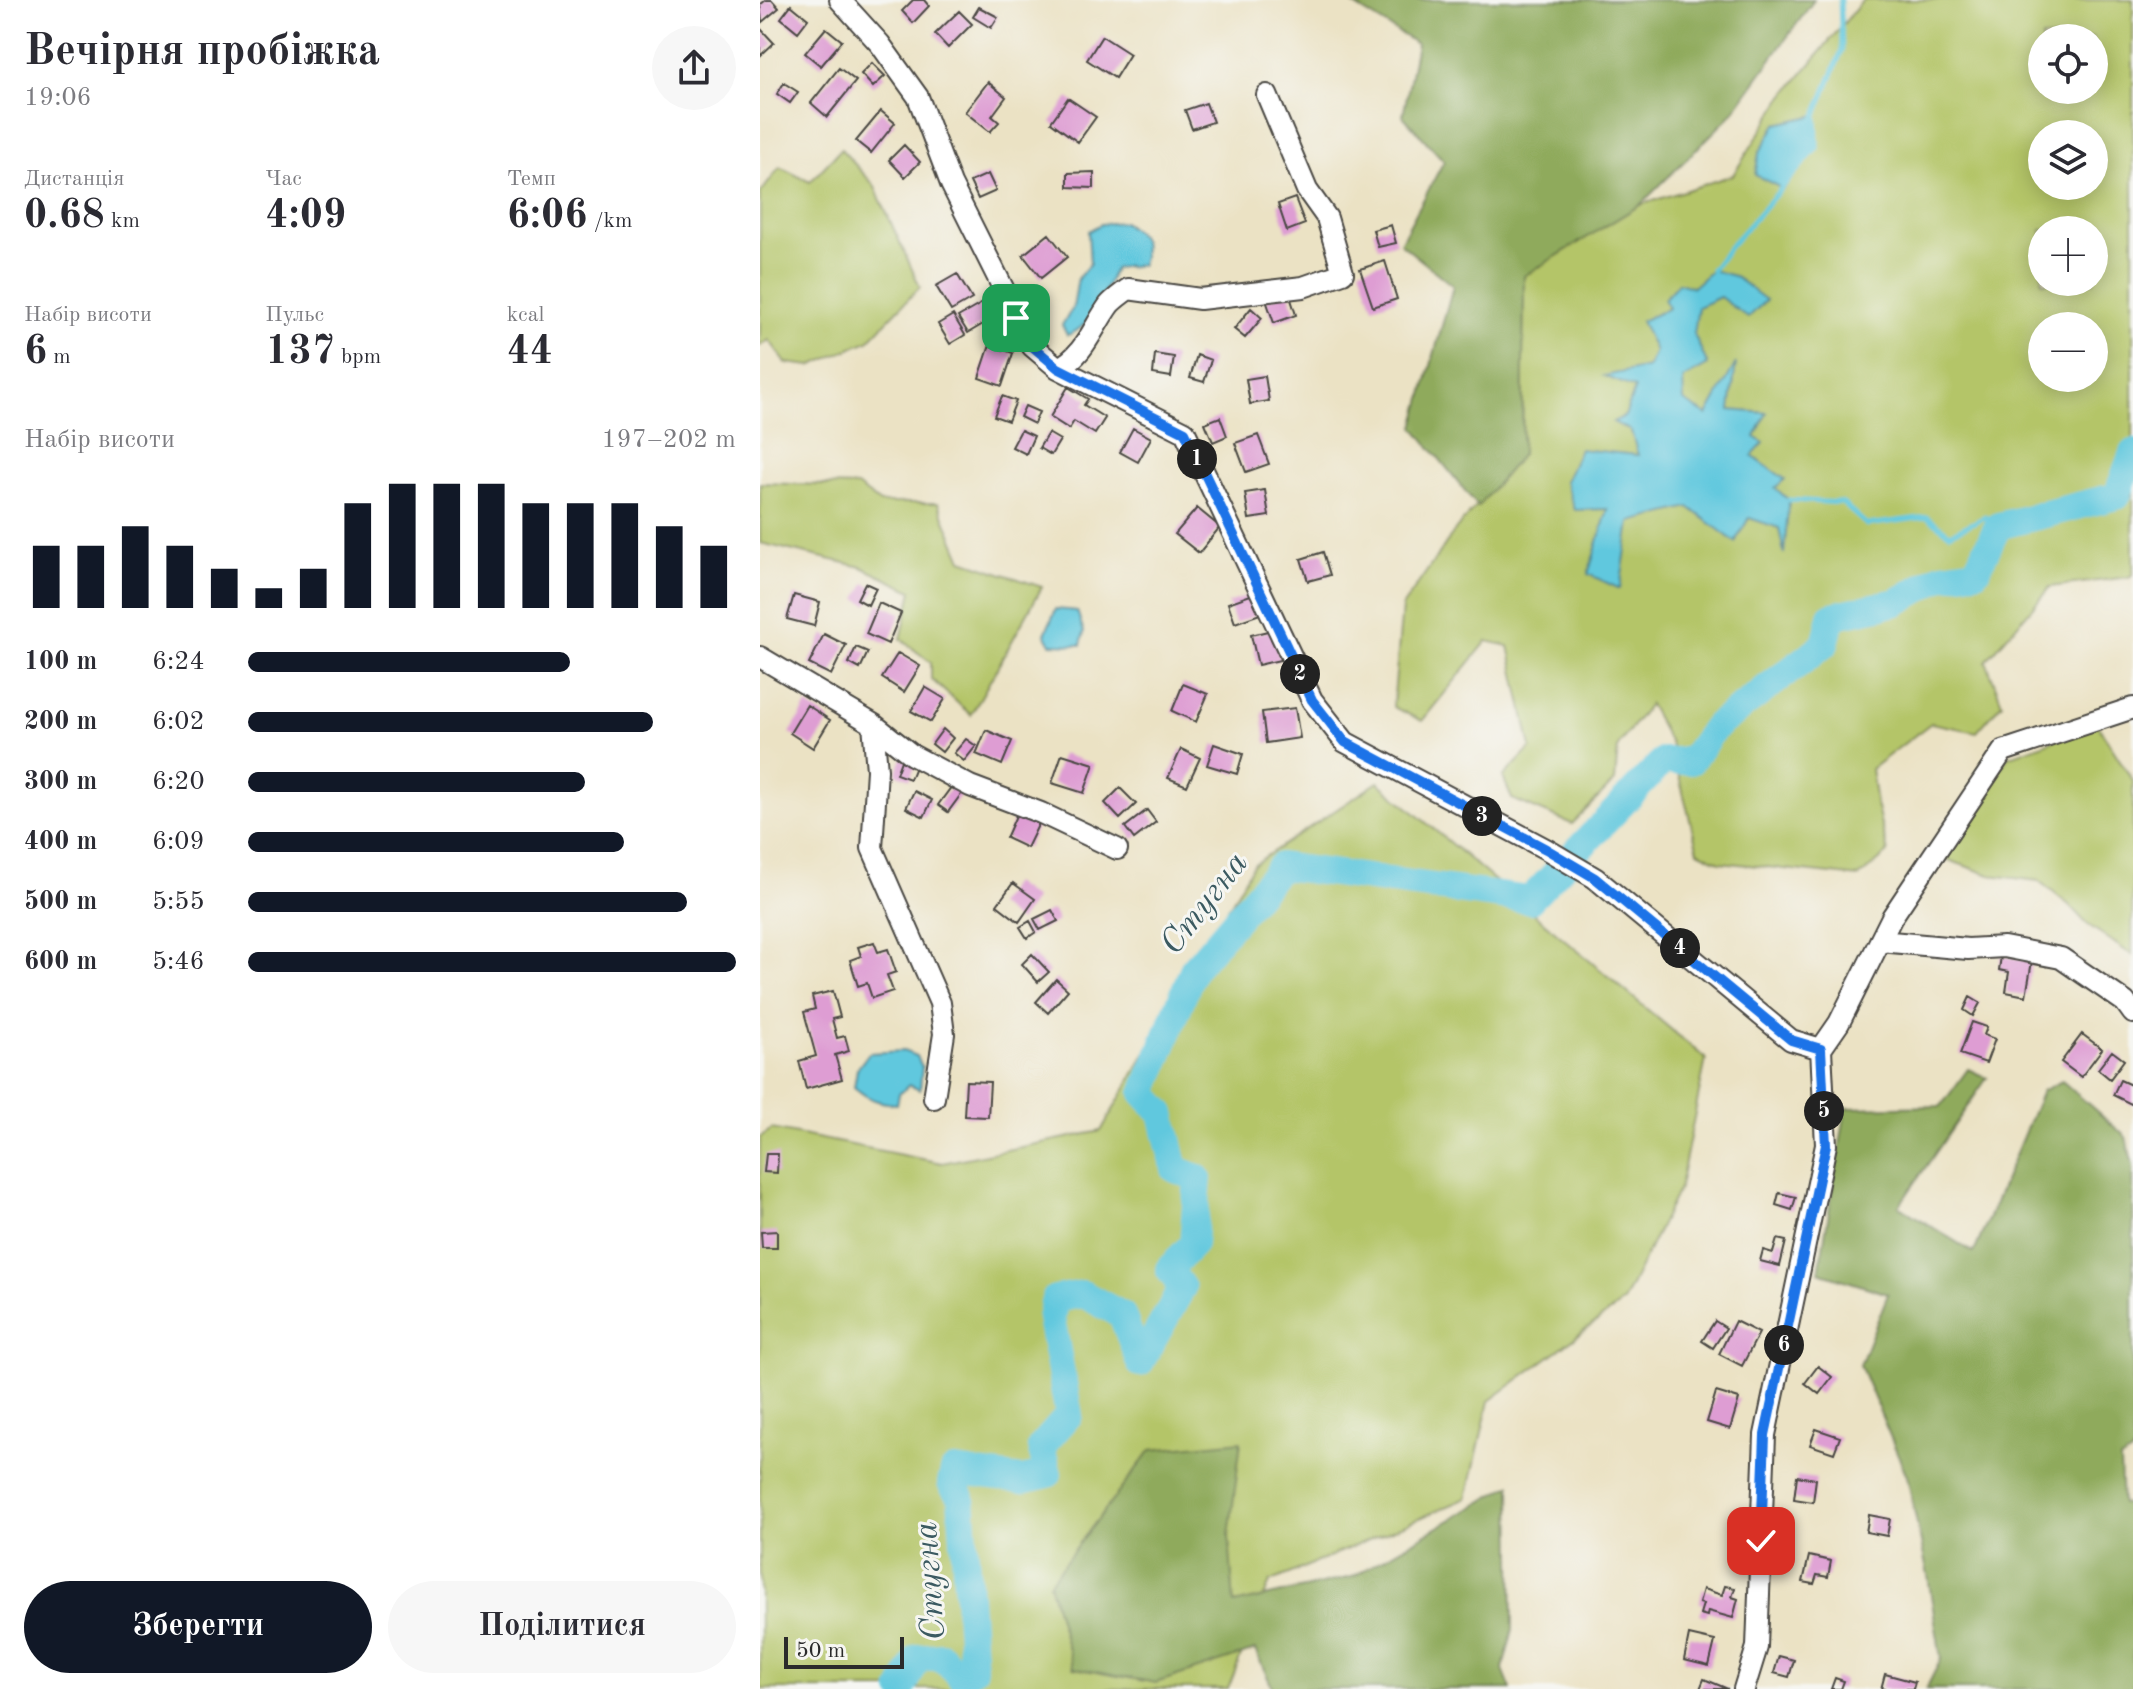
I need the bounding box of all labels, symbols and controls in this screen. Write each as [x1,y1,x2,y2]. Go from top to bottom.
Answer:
map controls [2028,24,2108,392]
button: locate [2028,24,2108,104]
button: share [652,26,736,110]
text: Вечірня пробіжка [24,30,380,74]
text: 19:06 [24,85,92,111]
button: layers [2028,120,2108,200]
text: Дистанція [24,168,124,190]
text: Час [265,168,302,190]
text: Темп [507,168,556,190]
text: 0.68 [24,197,105,237]
text: 4:09 [265,197,346,237]
text: 6:06 [507,197,587,237]
text: km [105,210,140,232]
text: /km [587,210,632,232]
button: + [2028,216,2108,296]
pin [982,284,1050,352]
icon: arrive [994,296,1038,340]
text: Набір висоти [24,304,152,326]
text: Пульс [265,304,324,326]
text: kcal [507,304,545,326]
button: − [2028,312,2108,392]
text: 6 [24,333,47,373]
text: 137 [265,333,335,373]
text: 44 [507,333,553,373]
text: m [47,346,71,368]
text: bpm [335,346,381,368]
text: Набір висоти [24,427,175,453]
text: 197–202 m [601,427,736,453]
pin: 1 [1177,439,1217,479]
text: 1 [1191,448,1203,470]
text: 100 m [24,649,97,675]
text: 6:24 [152,649,205,675]
pin: 2 [1280,654,1320,694]
text: 2 [1294,663,1306,685]
text: 200 m [24,709,97,735]
text: 6:02 [152,709,205,735]
text: 300 m [24,769,97,795]
text: 6:20 [152,769,205,795]
pin: 3 [1462,796,1502,836]
text: 3 [1476,805,1488,827]
text: 400 m [24,829,97,855]
text: 6:09 [152,829,205,855]
water label: Стугна [1155,846,1255,962]
text: 500 m [24,889,97,915]
text: 5:55 [152,889,205,915]
pin: 4 [1660,928,1700,968]
text: 4 [1674,937,1686,959]
text: 600 m [24,949,97,975]
text: 5:46 [152,949,205,975]
pin: 5 [1804,1091,1844,1131]
text: 5 [1818,1100,1830,1122]
pin: 6 [1764,1325,1804,1365]
text: 6 [1778,1334,1790,1356]
pin [1727,1507,1795,1575]
icon: check [1739,1519,1783,1563]
water label: Стугна [910,1520,952,1642]
button: Зберегти [24,1581,372,1673]
button: Поділитися [388,1581,736,1673]
scale bar [784,1633,904,1669]
text: 50 m [796,1640,845,1662]

